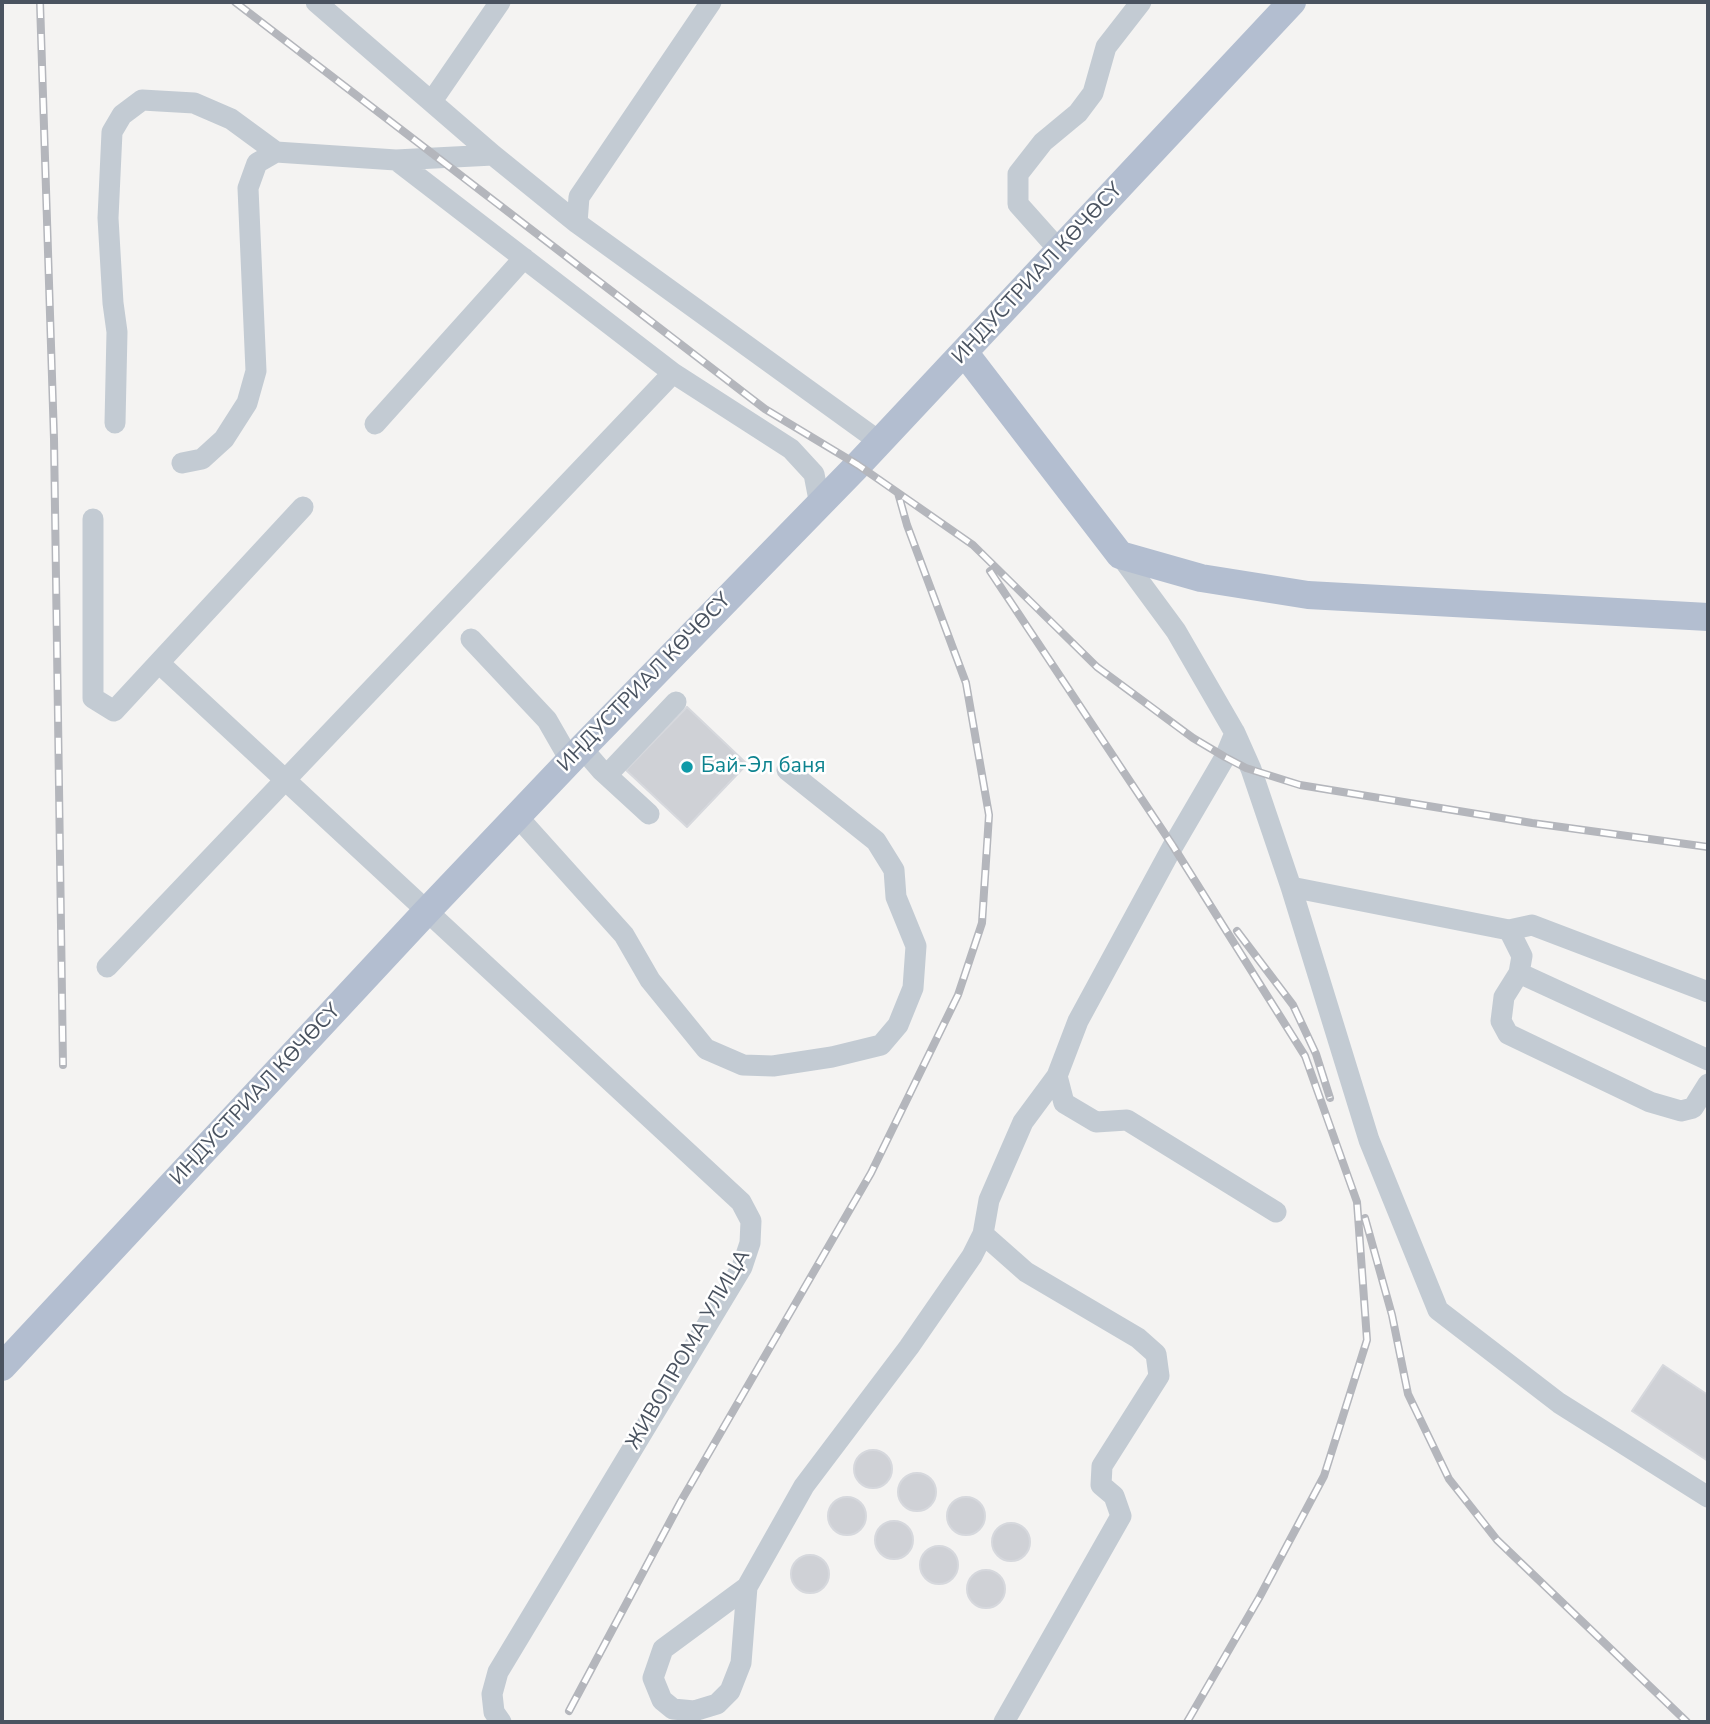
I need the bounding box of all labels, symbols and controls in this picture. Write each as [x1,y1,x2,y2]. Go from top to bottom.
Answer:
street label: ИНДУСТРИАЛ КӨЧӨСҮ [947,178,1129,370]
street label: ИНДУСТРИАЛ КӨЧӨСҮ [553,588,737,778]
place label: Бай-Эл баня [701,754,826,780]
marker: Бай-Эл баня [679,759,695,775]
street label: ИНДУСТРИАЛ КӨЧӨСҮ [165,999,347,1191]
street label: ЖИВОПРОМА УЛИЦА [621,1246,757,1454]

